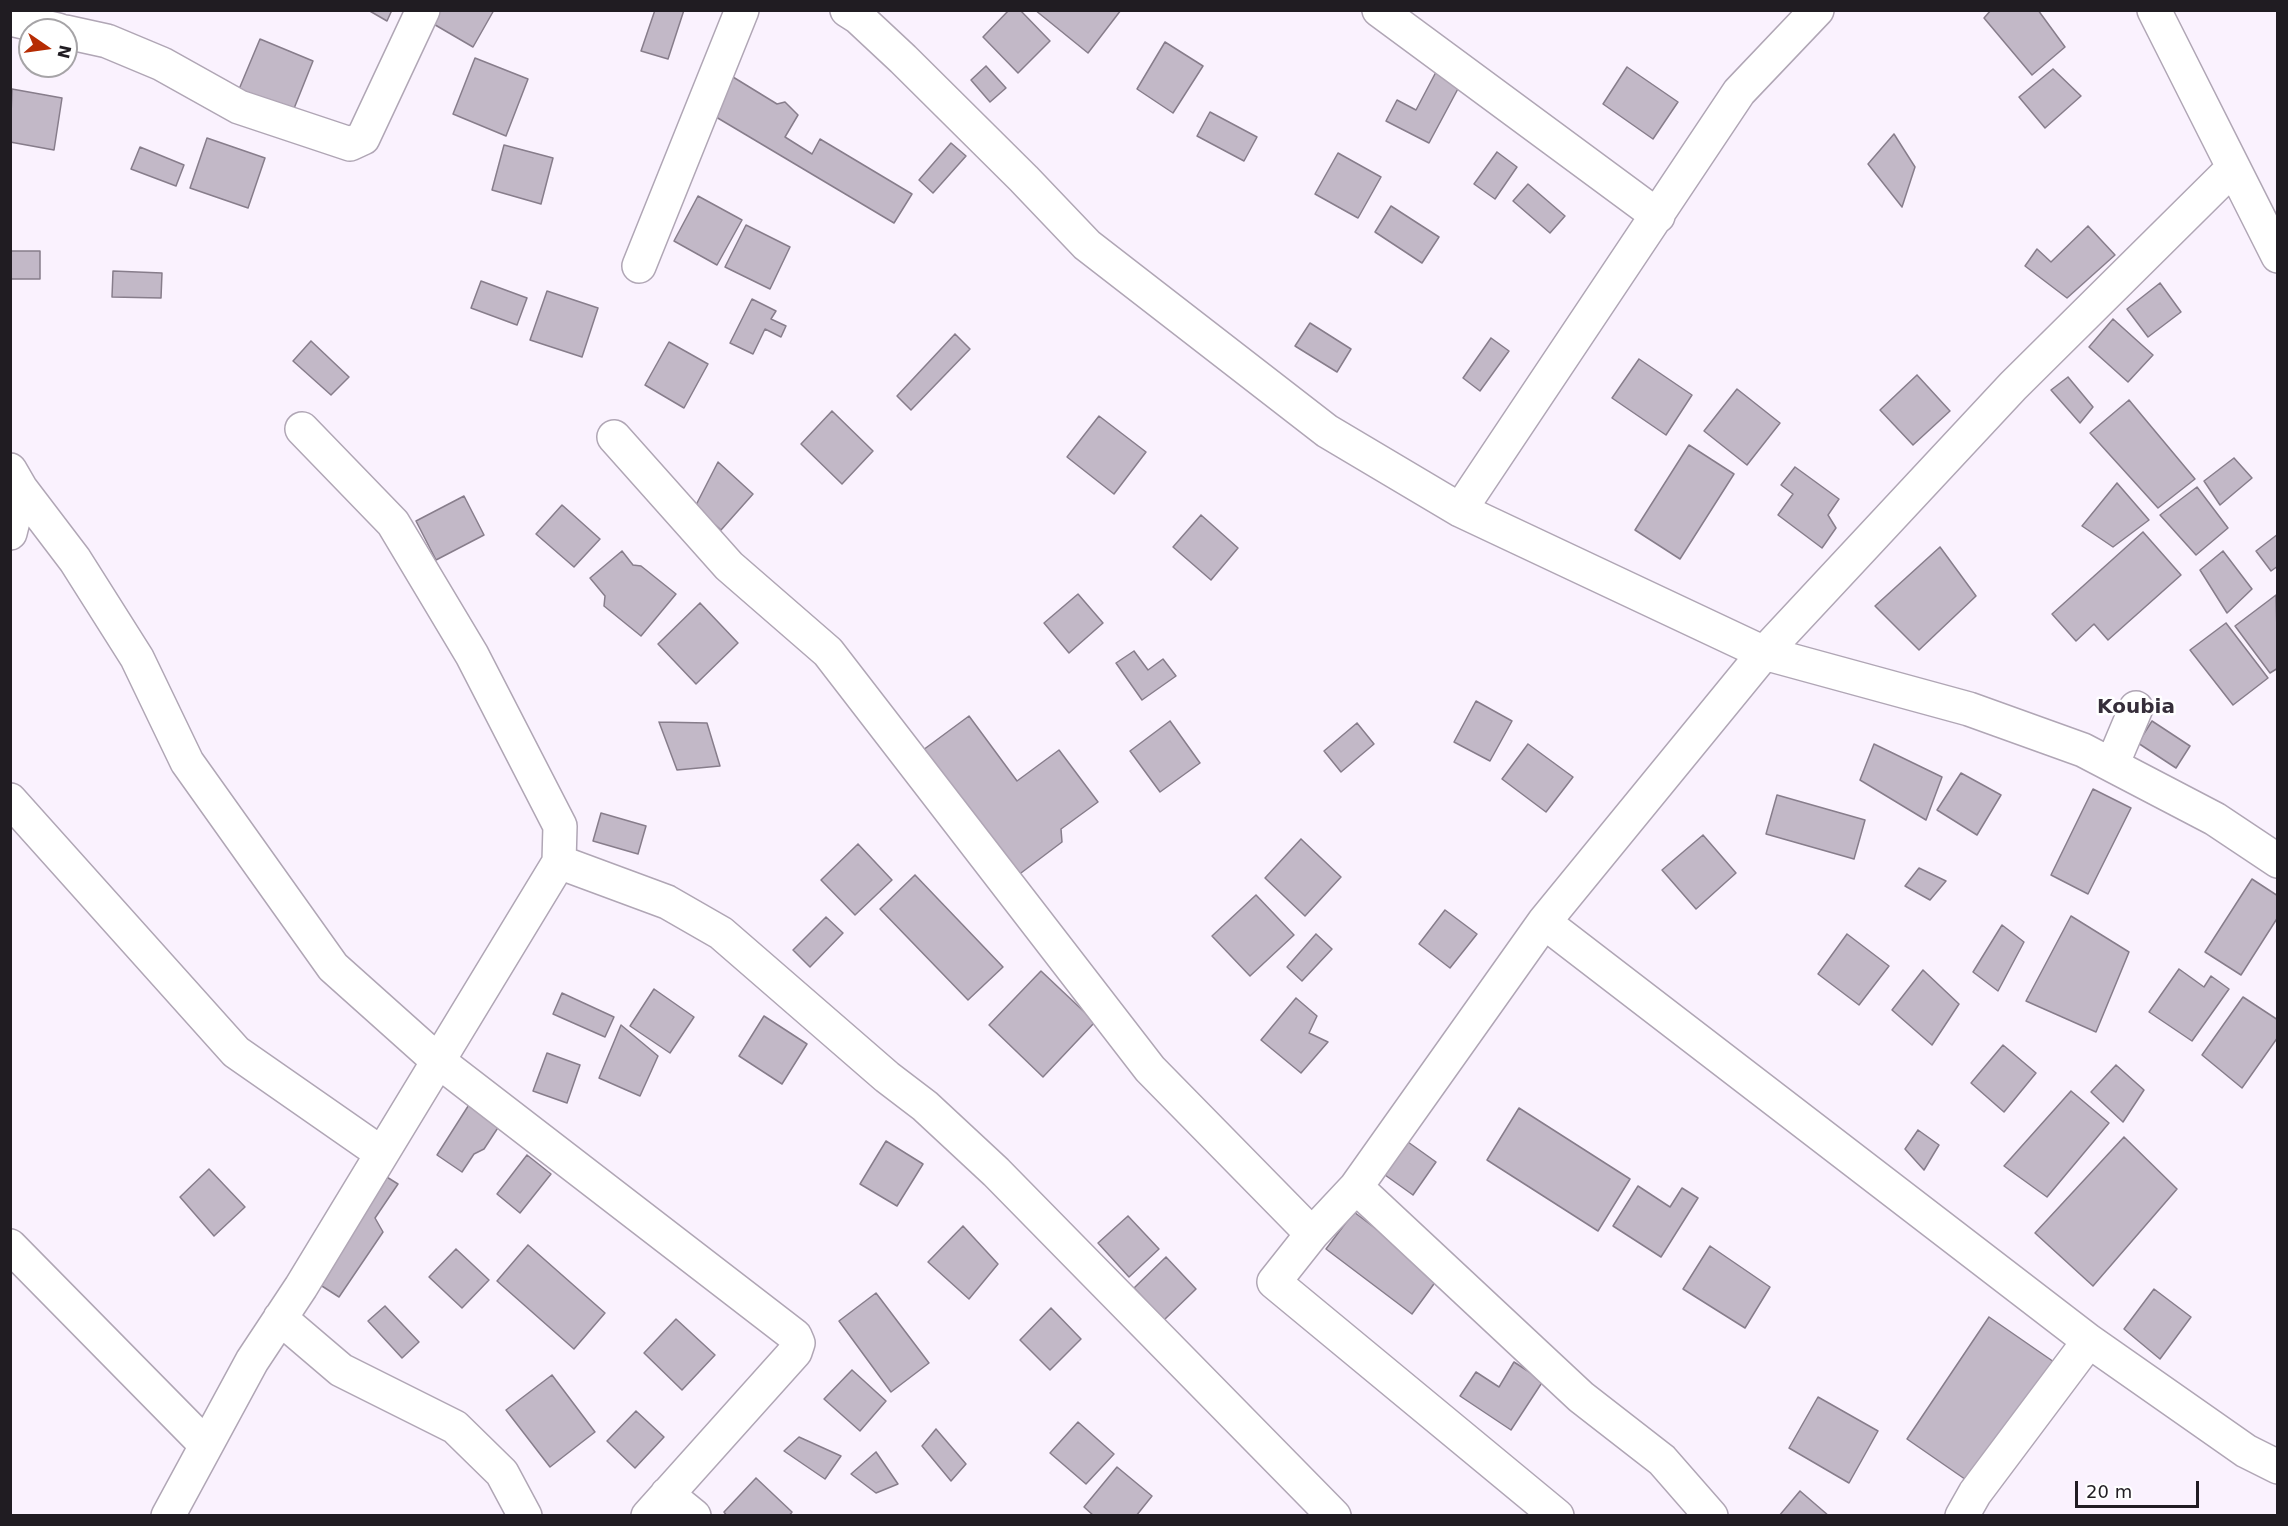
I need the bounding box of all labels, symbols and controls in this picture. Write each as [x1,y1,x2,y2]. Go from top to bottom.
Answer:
north arrow [18,18,78,78]
text: N [53,43,75,60]
district label: Koubia [2097,696,2175,720]
scale bar [2078,1469,2202,1507]
text: 20 m [2086,1481,2132,1502]

